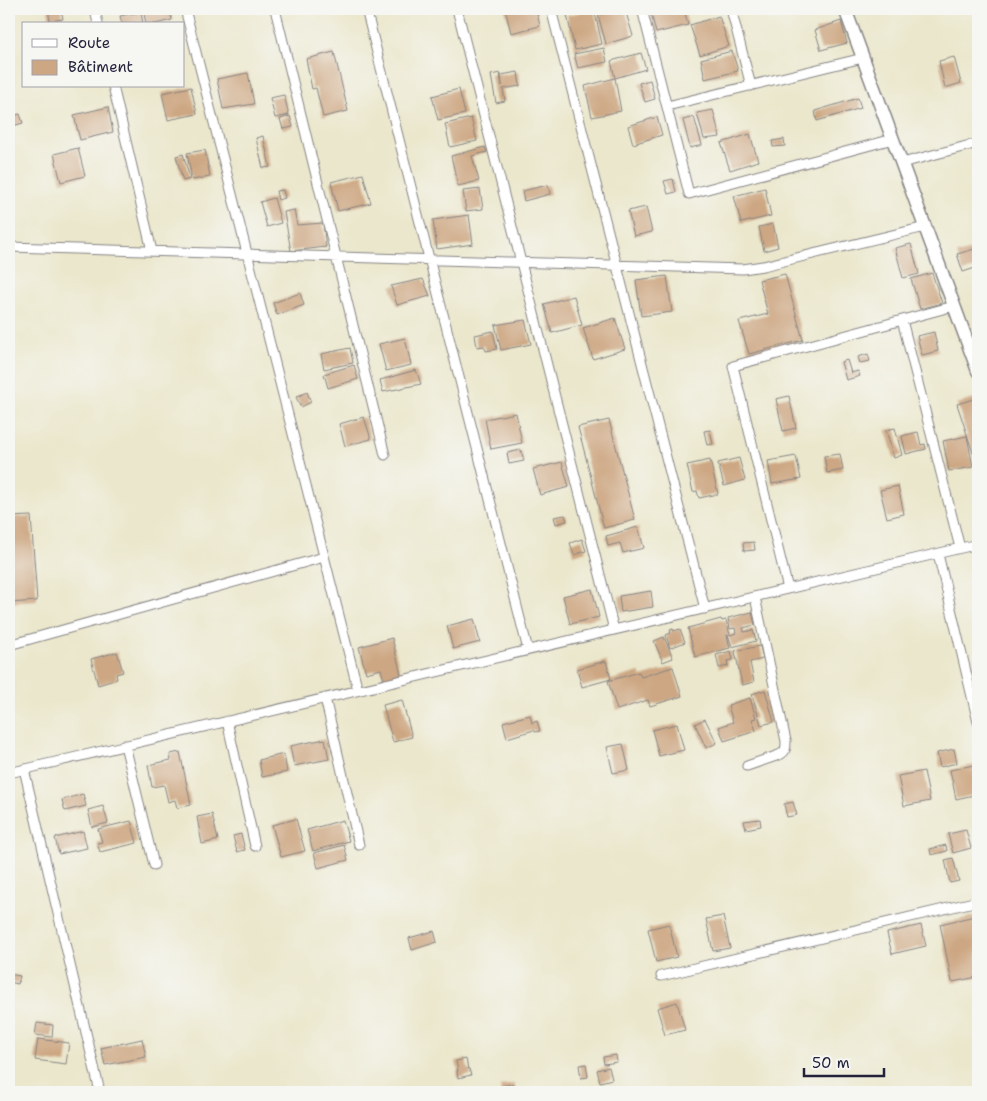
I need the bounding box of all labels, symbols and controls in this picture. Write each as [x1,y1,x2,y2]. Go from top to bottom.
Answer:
legend [22,22,185,88]
text: Route [68,33,110,53]
text: Bâtiment [68,57,133,77]
scale bar [804,1046,884,1078]
text: 50 m [812,1053,850,1073]

